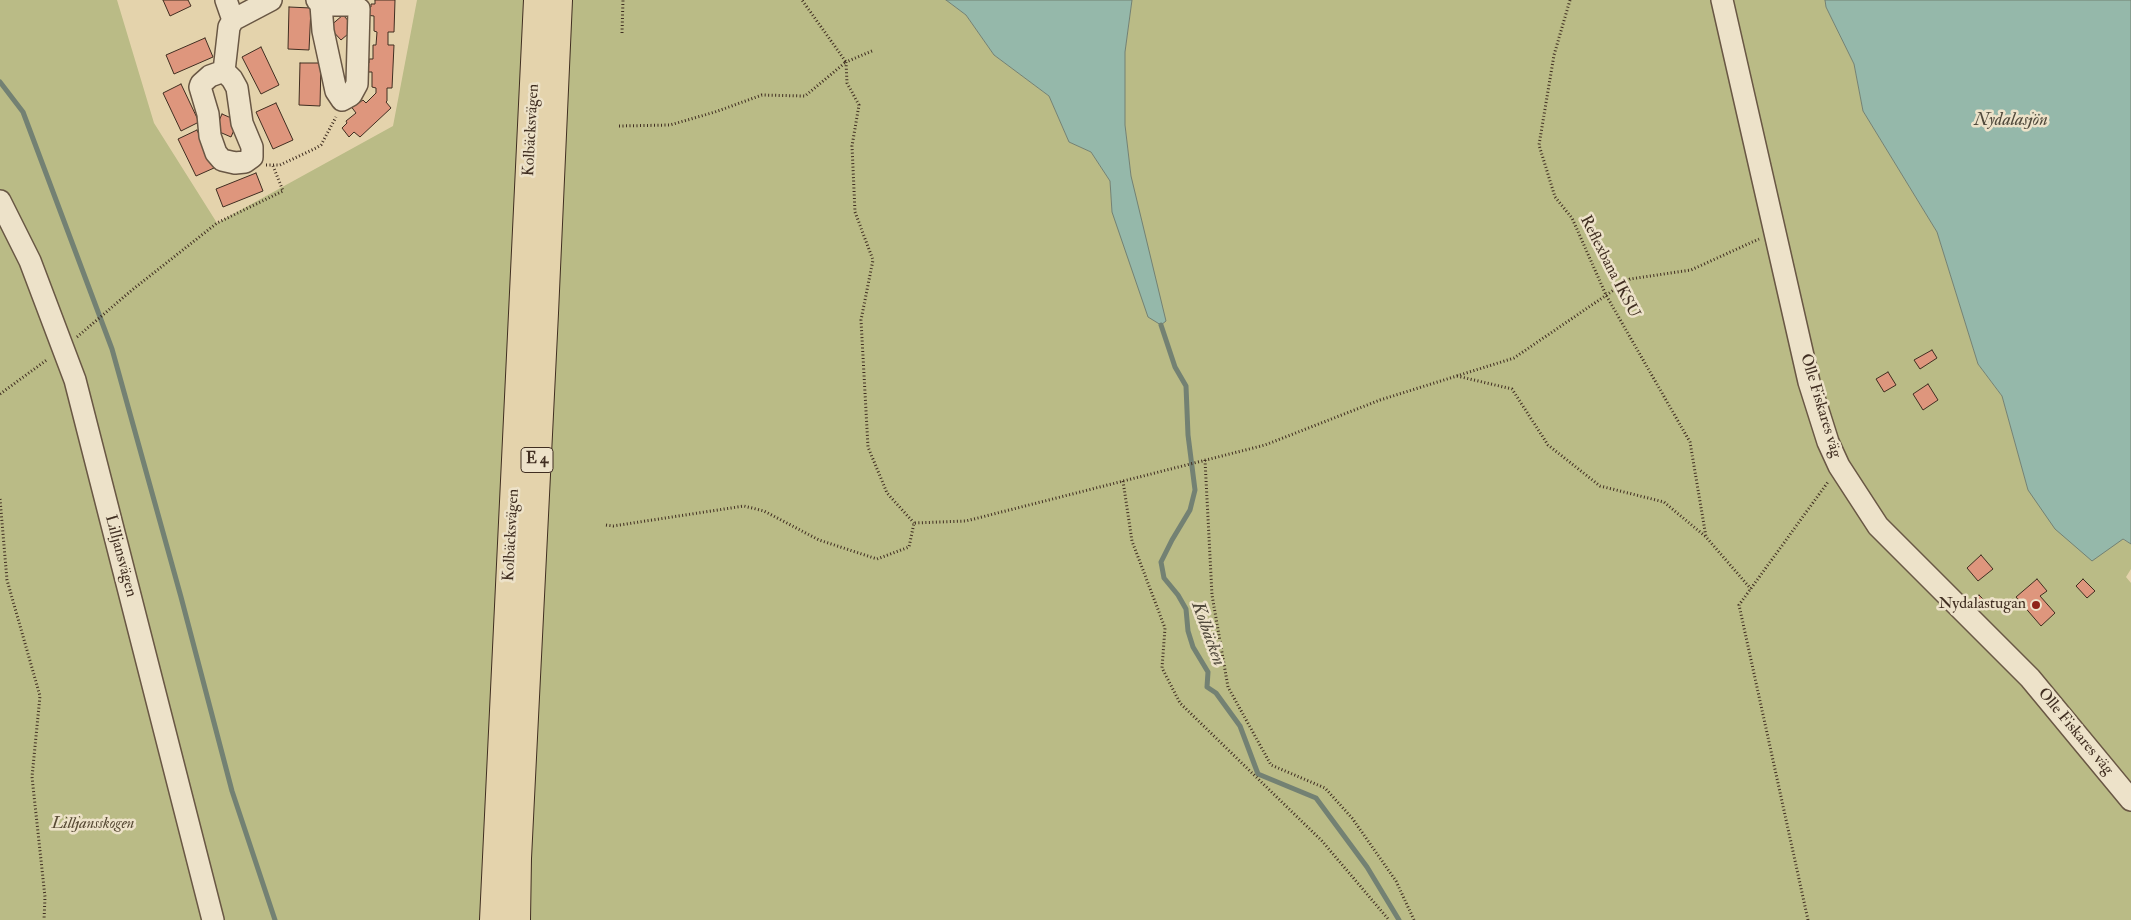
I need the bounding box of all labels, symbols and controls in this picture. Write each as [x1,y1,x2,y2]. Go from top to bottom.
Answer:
street label: Kolbäcksvägen [520,83,544,177]
water label: Nydalasjön [1974,110,2048,132]
street label: Reflexbana IKSU [1575,212,1643,322]
street label: Olle Fiskares väg [1795,352,1845,460]
road number: E 4 [521,448,553,472]
street label: Kolbäcksvägen [500,488,524,582]
street label: Lilljansvägen [100,513,140,599]
place label: Nydalastugan [1938,595,2026,615]
water label: Kolbäcken [1185,599,1229,669]
marker: Nydalastugan [2030,599,2042,611]
street label: Olle Fiskares väg [2033,685,2117,779]
park label: Lilljansskogen [52,815,134,835]

